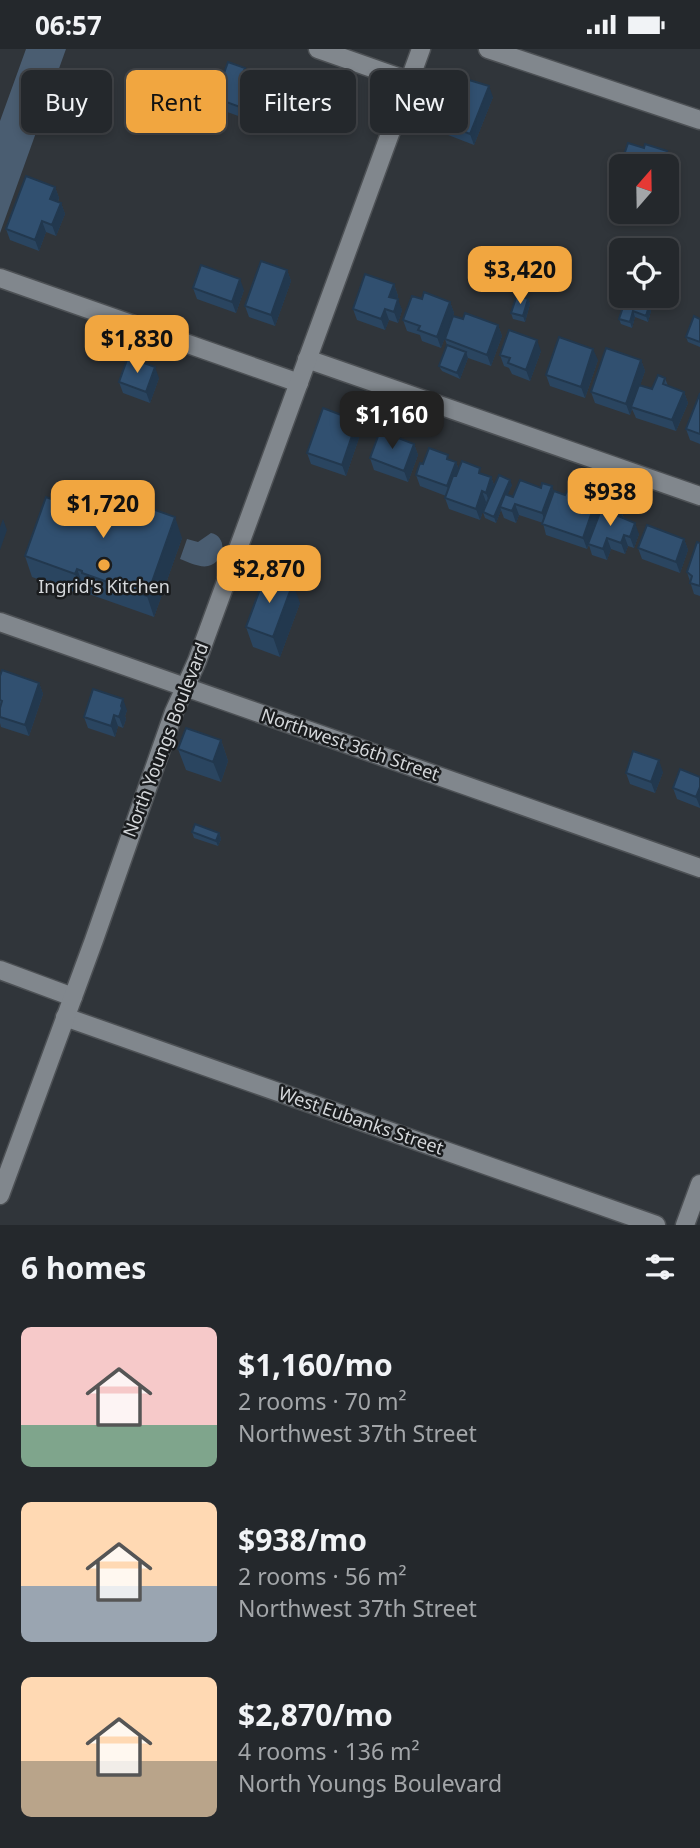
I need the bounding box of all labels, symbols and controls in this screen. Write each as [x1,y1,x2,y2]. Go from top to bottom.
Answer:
text: 06:57 [35,7,102,43]
chip: Buy [21,70,112,133]
chip: Rent [126,70,226,133]
chip: Filters [240,70,356,133]
chip: New [370,70,468,133]
north arrow [609,154,679,224]
map controls [609,154,679,308]
button: locate [609,238,679,308]
pin: $3,420 [463,247,577,306]
text: $3,420 [484,253,556,285]
pin: $1,830 [80,315,194,375]
text: $1,830 [101,322,173,354]
pin: $1,160 [335,391,449,451]
text: $1,160 [356,398,428,430]
pin: $938 [569,469,651,528]
text: $938 [584,475,636,507]
pin: $1,720 [46,481,160,540]
text: $1,720 [67,487,139,519]
pin: $2,870 [212,545,326,605]
text: $2,870 [233,552,305,584]
marker: Ingrid's Kitchen [96,557,112,573]
place label: Ingrid's Kitchen [38,574,170,598]
street label: North Youngs Boulevard [117,639,213,840]
street label: Northwest 36th Street [258,702,443,786]
street label: West Eubanks Street [276,1081,447,1160]
text: 6 homes [21,1247,146,1288]
icon: filters [641,1248,679,1286]
text: $1,160/mo [238,1344,393,1385]
icon: home [77,1355,161,1439]
text: 2 rooms · 70 m² [238,1385,407,1417]
text: Northwest 37th Street [238,1417,477,1449]
text: $938/mo [238,1519,367,1560]
icon: home [77,1530,161,1614]
text: 2 rooms · 56 m² [238,1560,407,1592]
text: Northwest 37th Street [238,1592,477,1624]
text: $2,870/mo [238,1694,393,1735]
icon: home [77,1705,161,1789]
text: 4 rooms · 136 m² [238,1735,420,1767]
text: North Youngs Boulevard [238,1767,502,1799]

